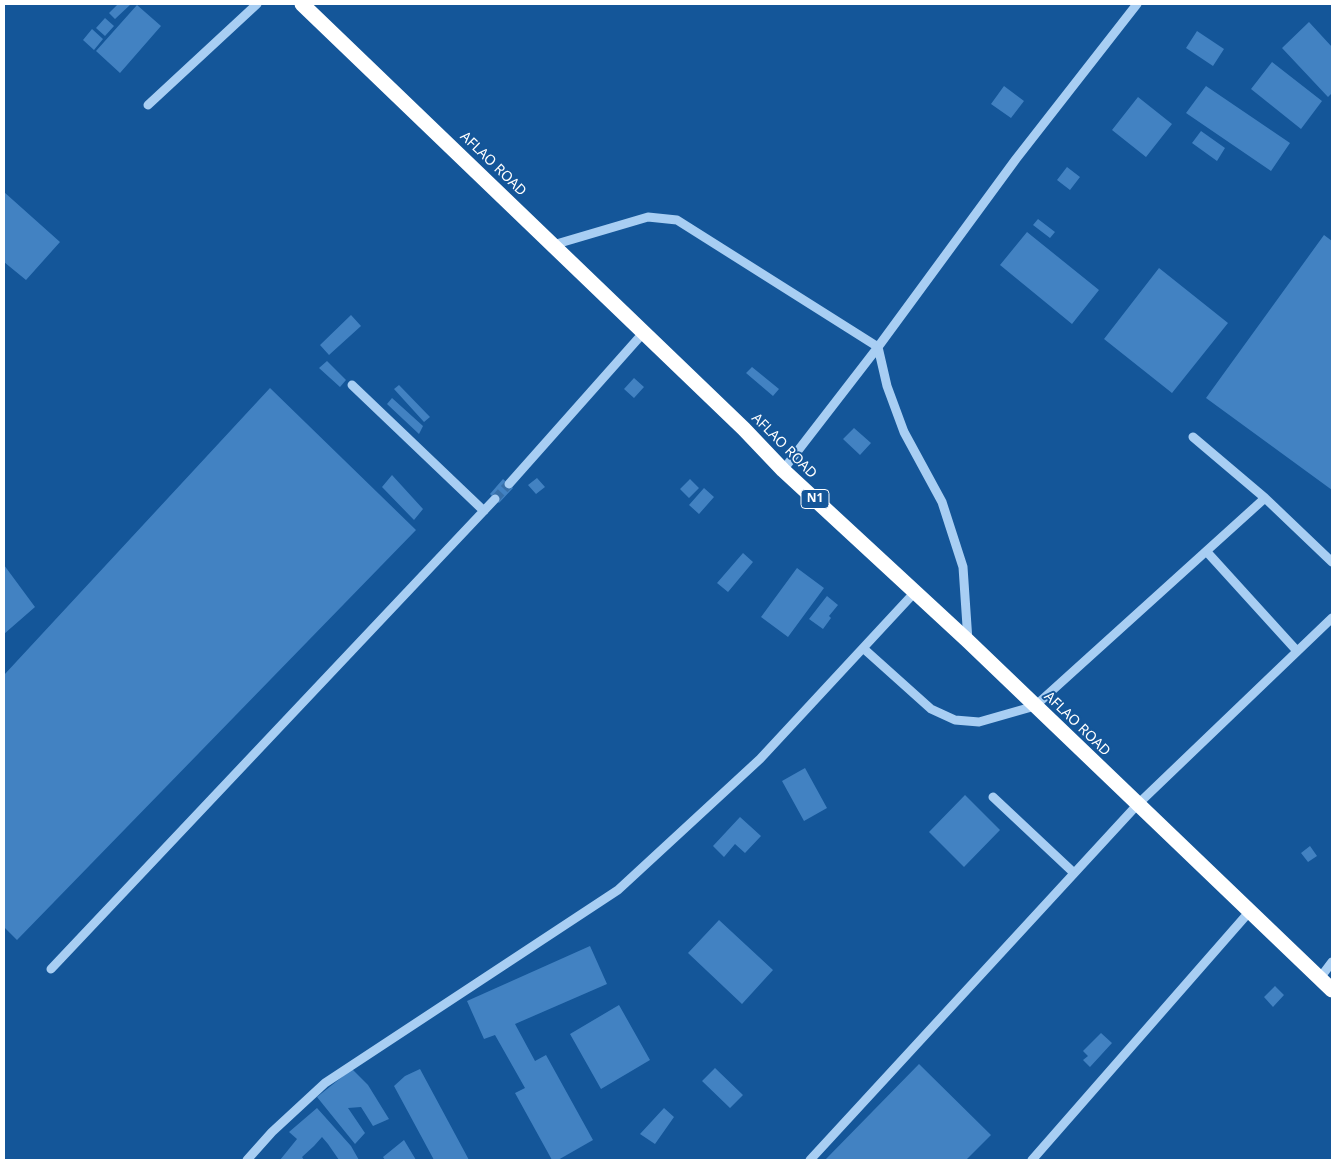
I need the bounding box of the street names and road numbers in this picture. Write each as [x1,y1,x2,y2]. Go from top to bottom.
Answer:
street label: AFLAO ROAD [456,128,530,200]
street label: AFLAO ROAD [748,410,820,482]
road number: N1 [801,489,829,508]
street label: AFLAO ROAD [1040,688,1114,760]

